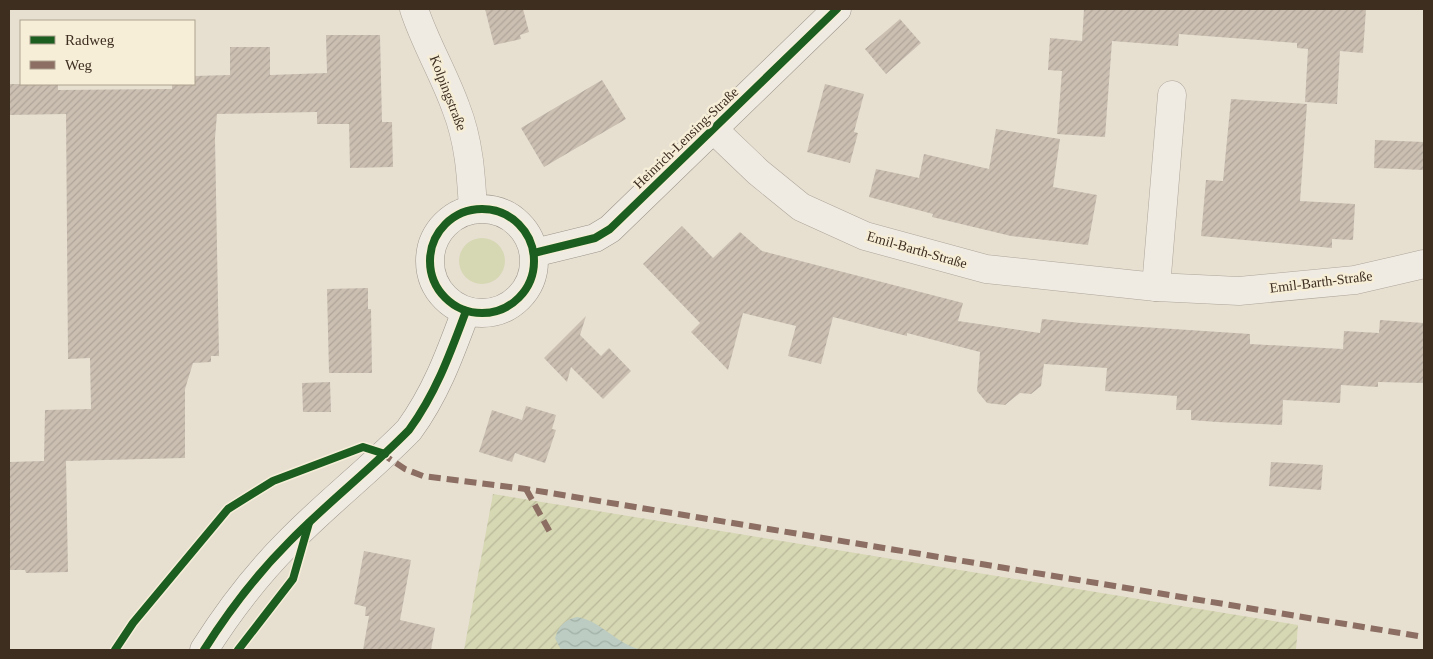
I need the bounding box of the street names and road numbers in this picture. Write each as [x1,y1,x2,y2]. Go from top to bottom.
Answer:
street label: Kolpingstraße [427,53,469,133]
street label: Heinrich-Lensing-Straße [631,84,741,192]
street label: Emil-Barth-Straße [865,229,969,271]
street label: Emil-Barth-Straße [1269,268,1373,296]

